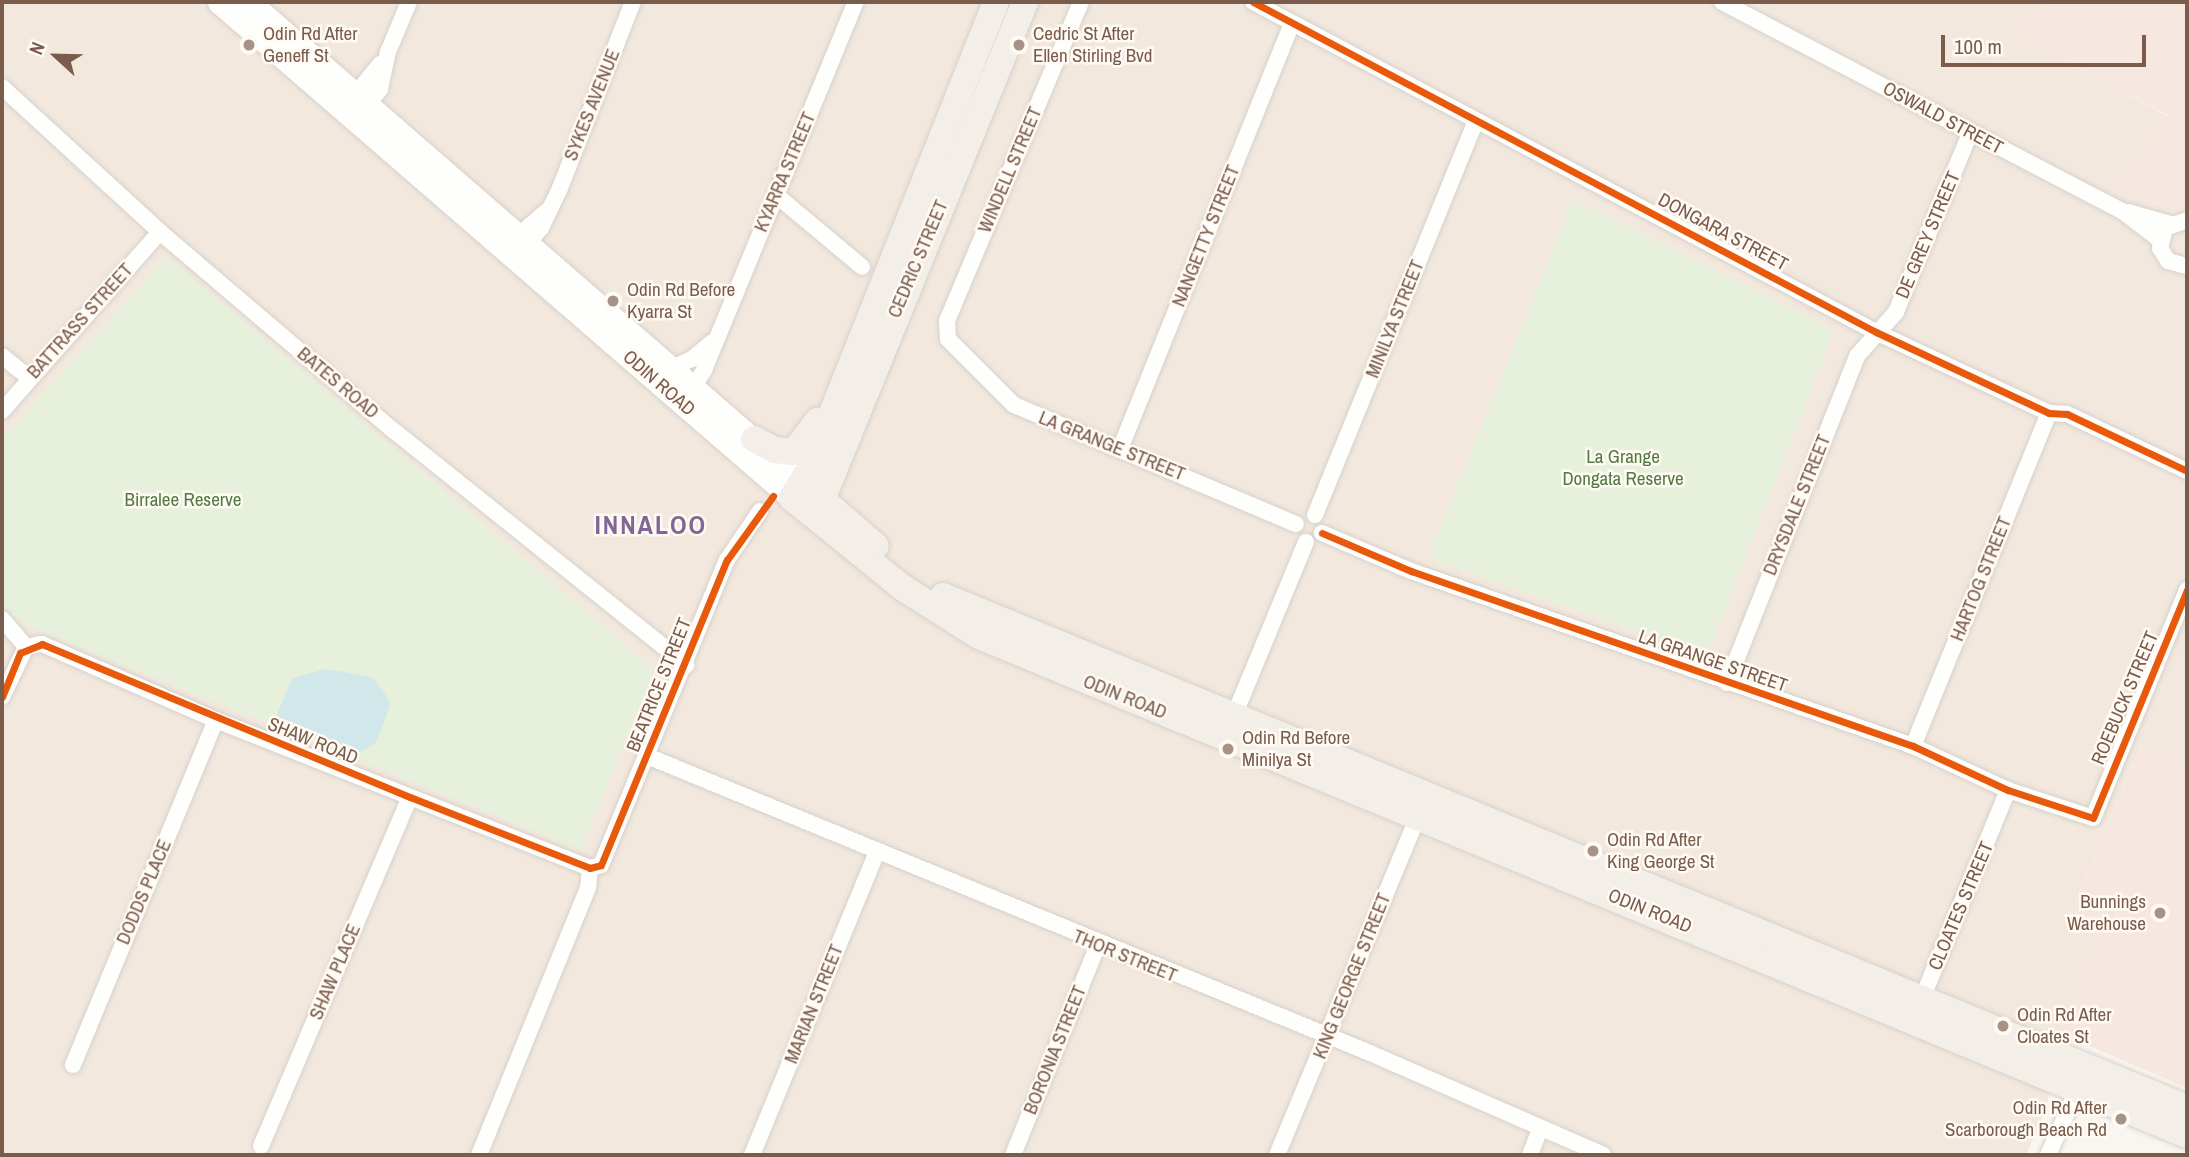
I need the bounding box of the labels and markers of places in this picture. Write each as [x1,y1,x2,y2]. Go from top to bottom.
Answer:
place label: Odin Rd After Geneff St [263,23,358,67]
place label: Cedric St After Ellen Stirling Bvd [1033,23,1153,67]
marker: Odin Rd After Geneff St [241,37,257,53]
marker: Cedric St After Ellen Stirling Bvd [1011,37,1027,53]
place label: Odin Rd Before Kyarra St [627,279,735,323]
marker: Odin Rd Before Kyarra St [605,293,621,309]
place label: Odin Rd Before Minilya St [1242,727,1350,771]
marker: Odin Rd Before Minilya St [1220,741,1236,757]
place label: Odin Rd After King George St [1607,829,1714,873]
marker: Odin Rd After King George St [1585,843,1601,859]
place label: Bunnings Warehouse [2067,891,2146,935]
marker: Bunnings Warehouse [2152,905,2168,921]
place label: Odin Rd After Cloates St [2017,1004,2112,1048]
marker: Odin Rd After Cloates St [1995,1018,2011,1034]
place label: Odin Rd After Scarborough Beach Rd [1945,1097,2107,1141]
marker: Odin Rd After Scarborough Beach Rd [2113,1111,2129,1127]

